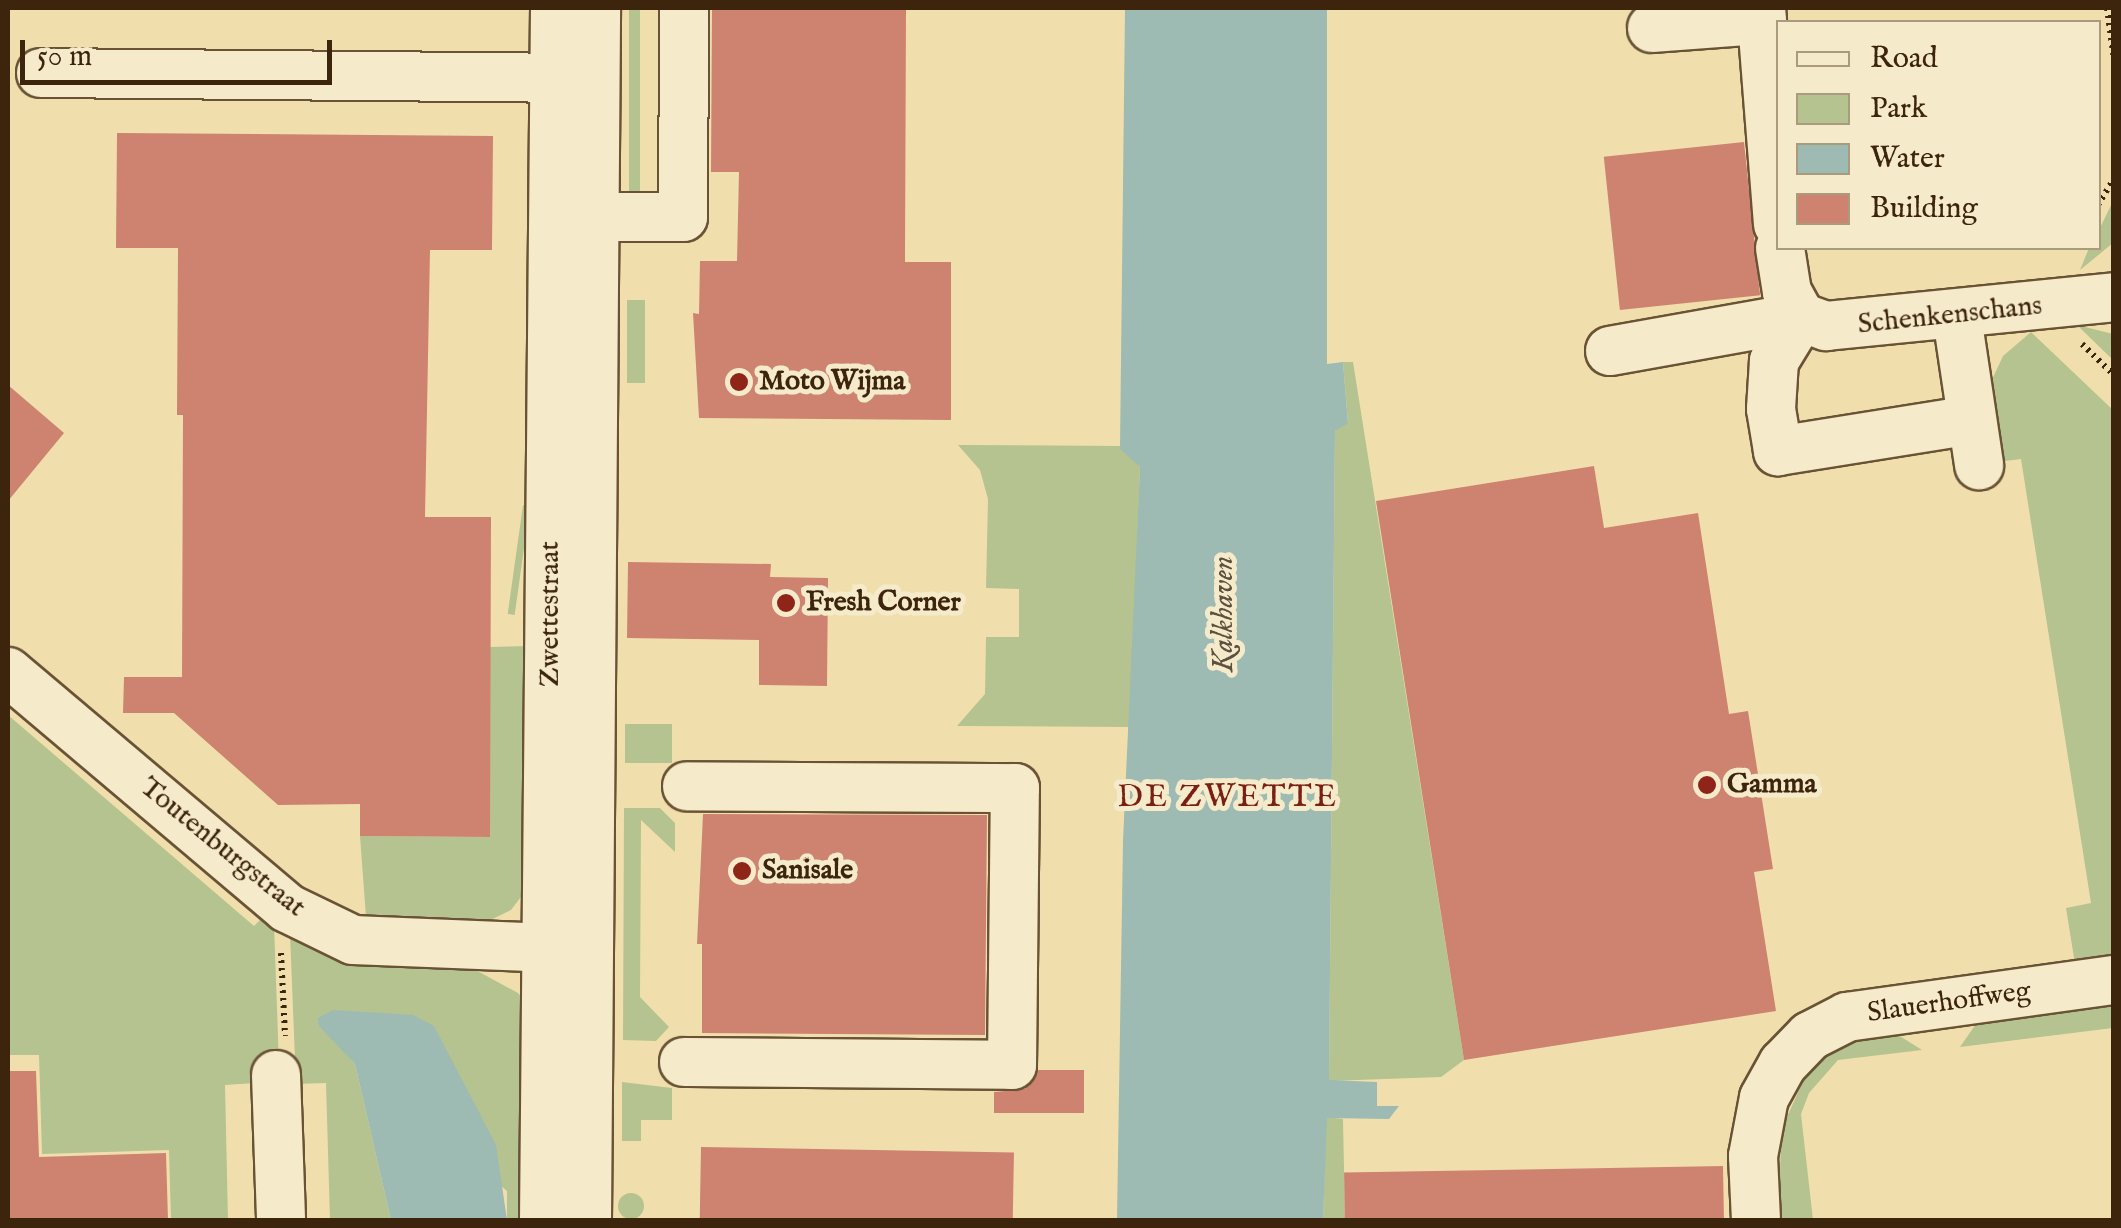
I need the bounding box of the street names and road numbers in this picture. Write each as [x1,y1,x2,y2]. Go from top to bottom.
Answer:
street label: Schenkenschans [1856,290,2044,342]
street label: Zwettestraat [534,541,568,687]
street label: Toutenburgstraat [133,771,311,925]
street label: Slauerhoffweg [1865,975,2033,1031]

